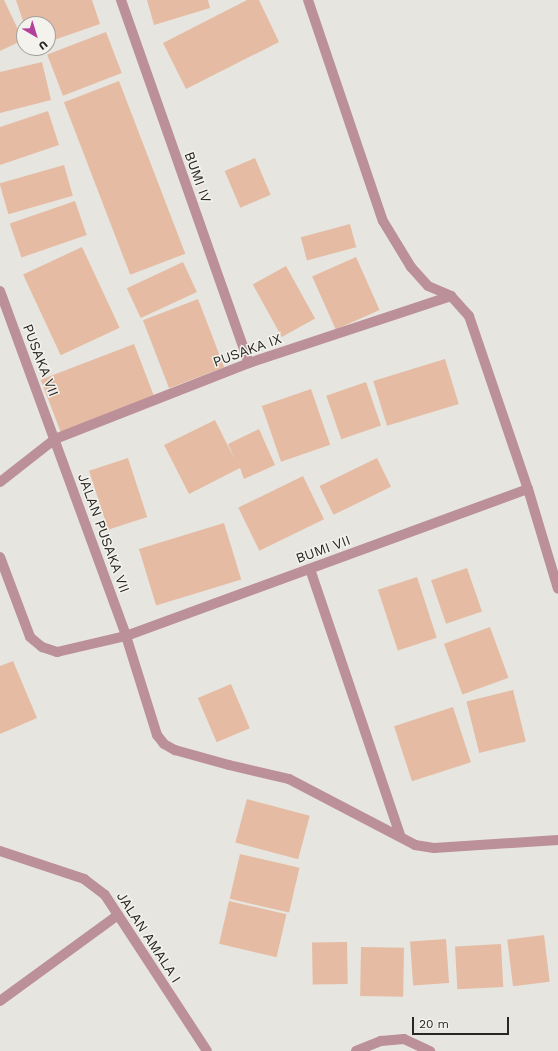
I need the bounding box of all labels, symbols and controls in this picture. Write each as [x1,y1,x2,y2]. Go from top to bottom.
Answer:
north arrow [16,16,56,56]
text: U [36,38,50,53]
street label: BUMI IV [181,149,215,205]
street label: PUSAKA VII [19,321,63,399]
street label: PUSAKA IX [210,330,284,370]
street label: JALAN PUSAKA VII [74,471,134,595]
street label: BUMI VII [293,531,353,567]
street label: JALAN AMALA I [113,888,185,986]
scale bar [414,1009,511,1035]
text: 20 m [419,1017,449,1031]

